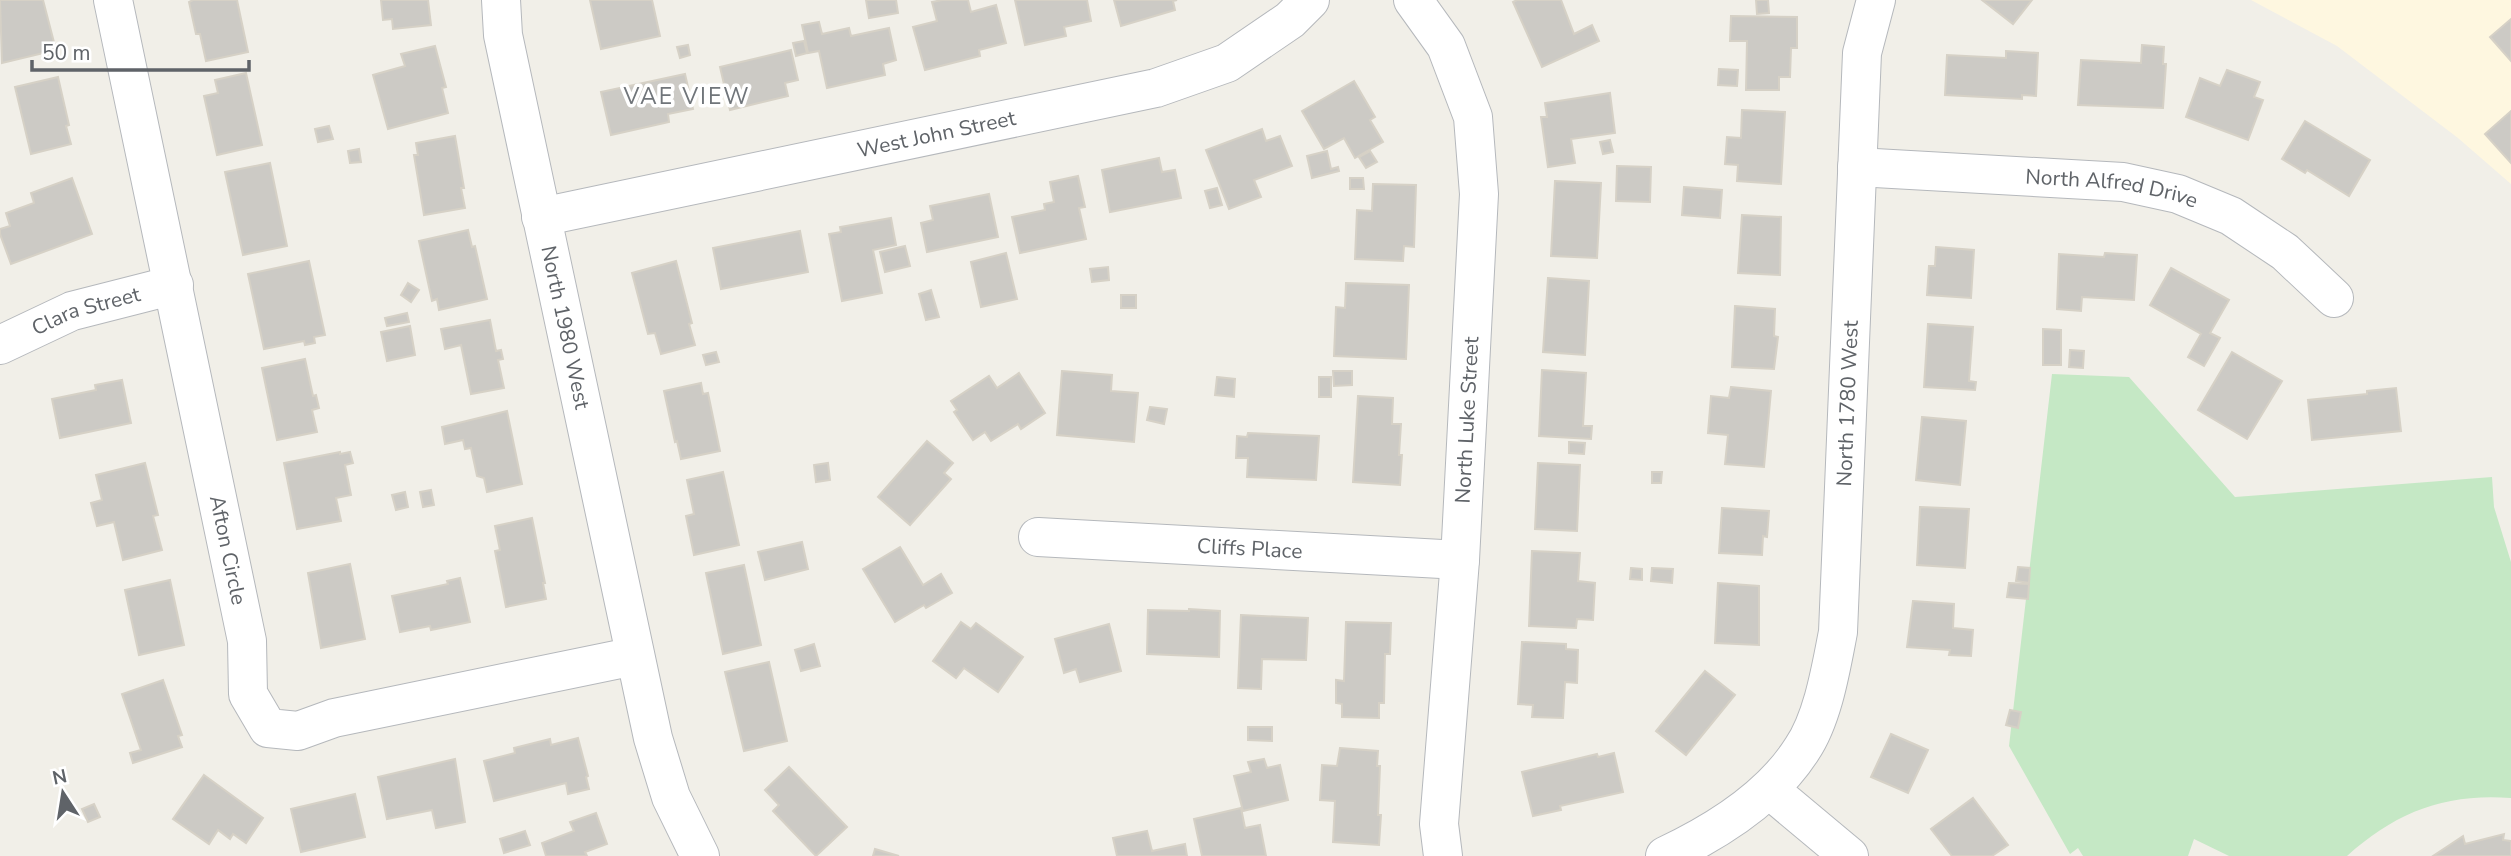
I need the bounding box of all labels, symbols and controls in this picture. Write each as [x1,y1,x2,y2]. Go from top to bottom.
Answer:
scale bar [32,28,248,72]
text: 50 m [42,39,91,67]
district label: VAE VIEW [623,81,751,112]
street label: West John Street [855,104,1019,164]
street label: North Alfred Drive [2025,163,2202,215]
street label: North 1980 West [534,243,597,412]
street label: Clara Street [27,280,144,342]
street label: North 1780 West [1830,319,1865,487]
street label: North Luke Street [1449,335,1485,504]
street label: Afton Circle [203,493,253,607]
street label: Cliffs Place [1196,532,1303,565]
north arrow [28,758,98,828]
text: N [50,763,69,792]

